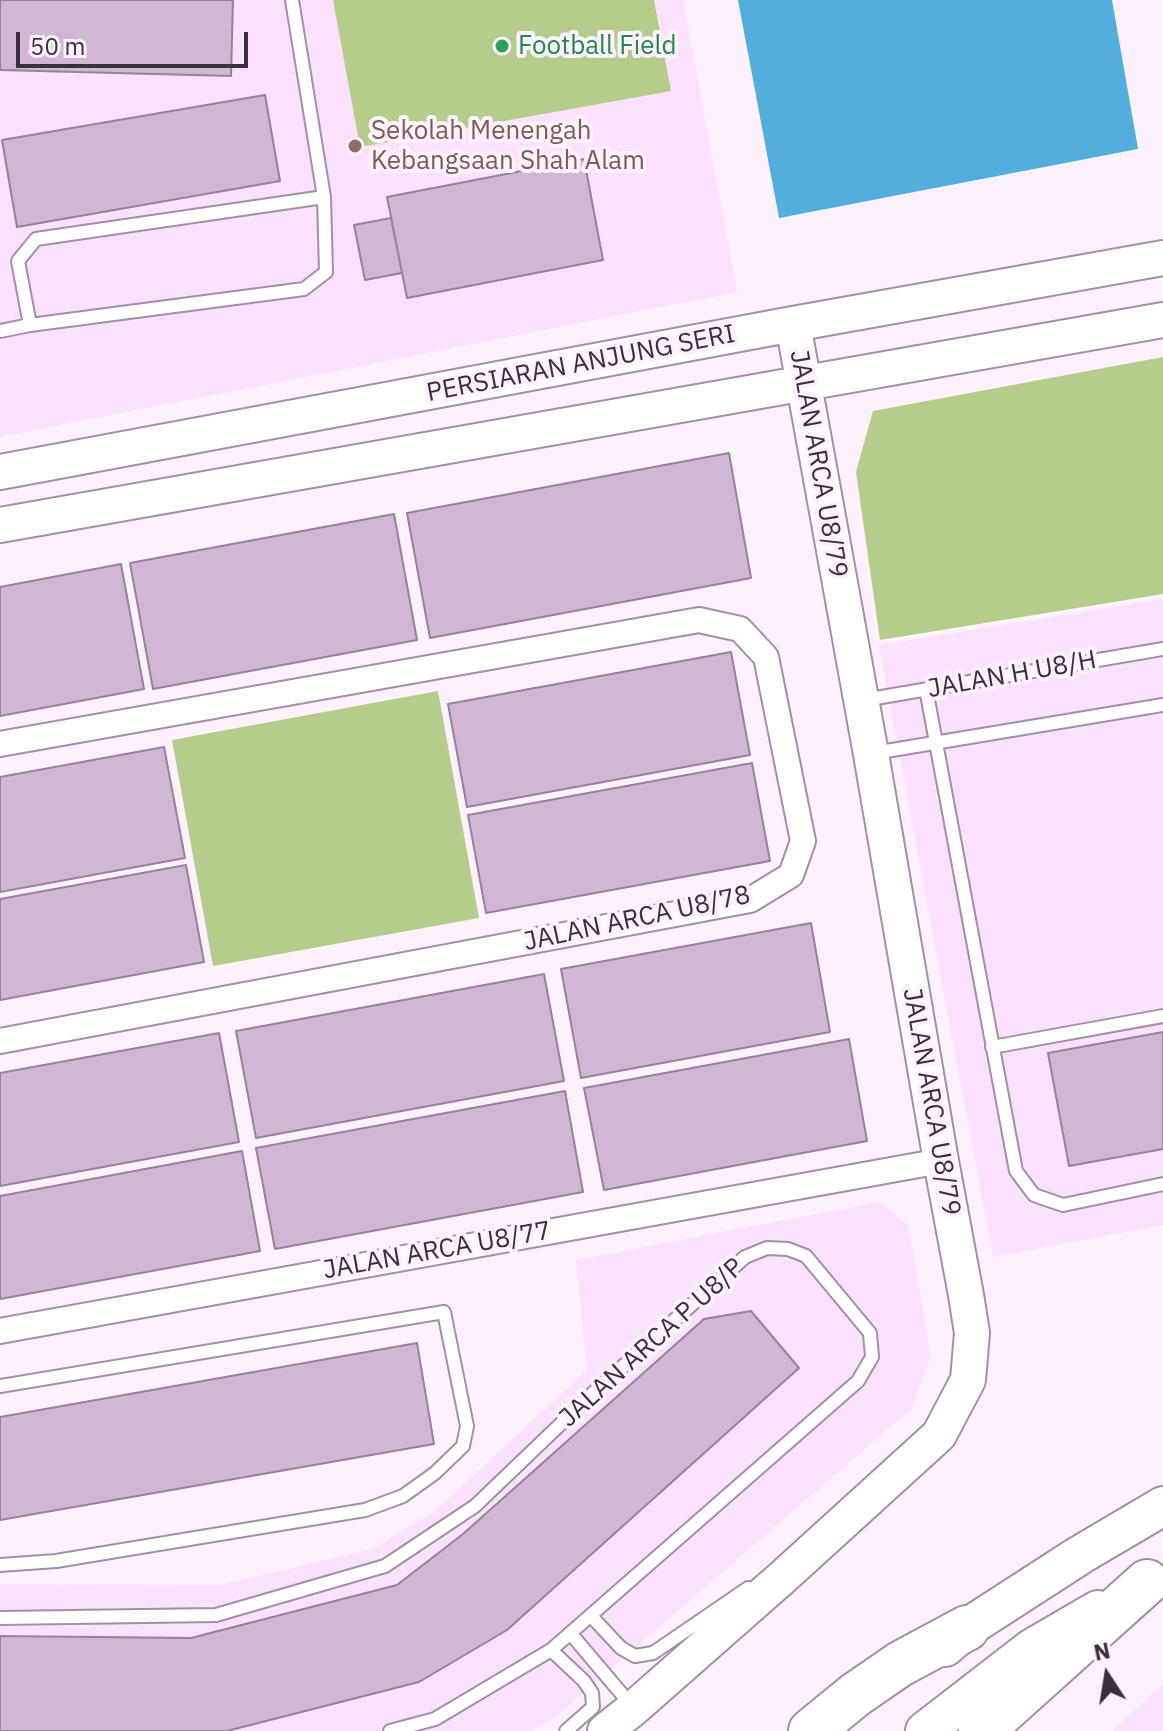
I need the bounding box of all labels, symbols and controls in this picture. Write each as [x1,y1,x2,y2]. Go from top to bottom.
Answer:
scale bar [20,16,252,66]
text: 50 m [30,30,85,62]
place label: Football Field [518,30,677,62]
marker: Football Field [493,37,511,55]
place label: Sekolah Menengah Kebangsaan Shah Alam [371,115,645,176]
marker: Sekolah Menengah Kebangsaan Shah Alam [346,137,364,155]
street label: PERSIARAN ANJUNG SERI [424,319,738,409]
street label: JALAN ARCA U8/79 [783,348,853,580]
street label: JALAN H U8/H [925,645,1099,705]
street label: JALAN ARCA U8/78 [521,880,753,958]
street label: JALAN ARCA U8/79 [896,986,966,1218]
street label: JALAN ARCA U8/77 [321,1216,553,1286]
street label: JALAN ARCA P U8/P [553,1252,751,1434]
north arrow [1067,1635,1147,1715]
text: N [1091,1635,1113,1667]

